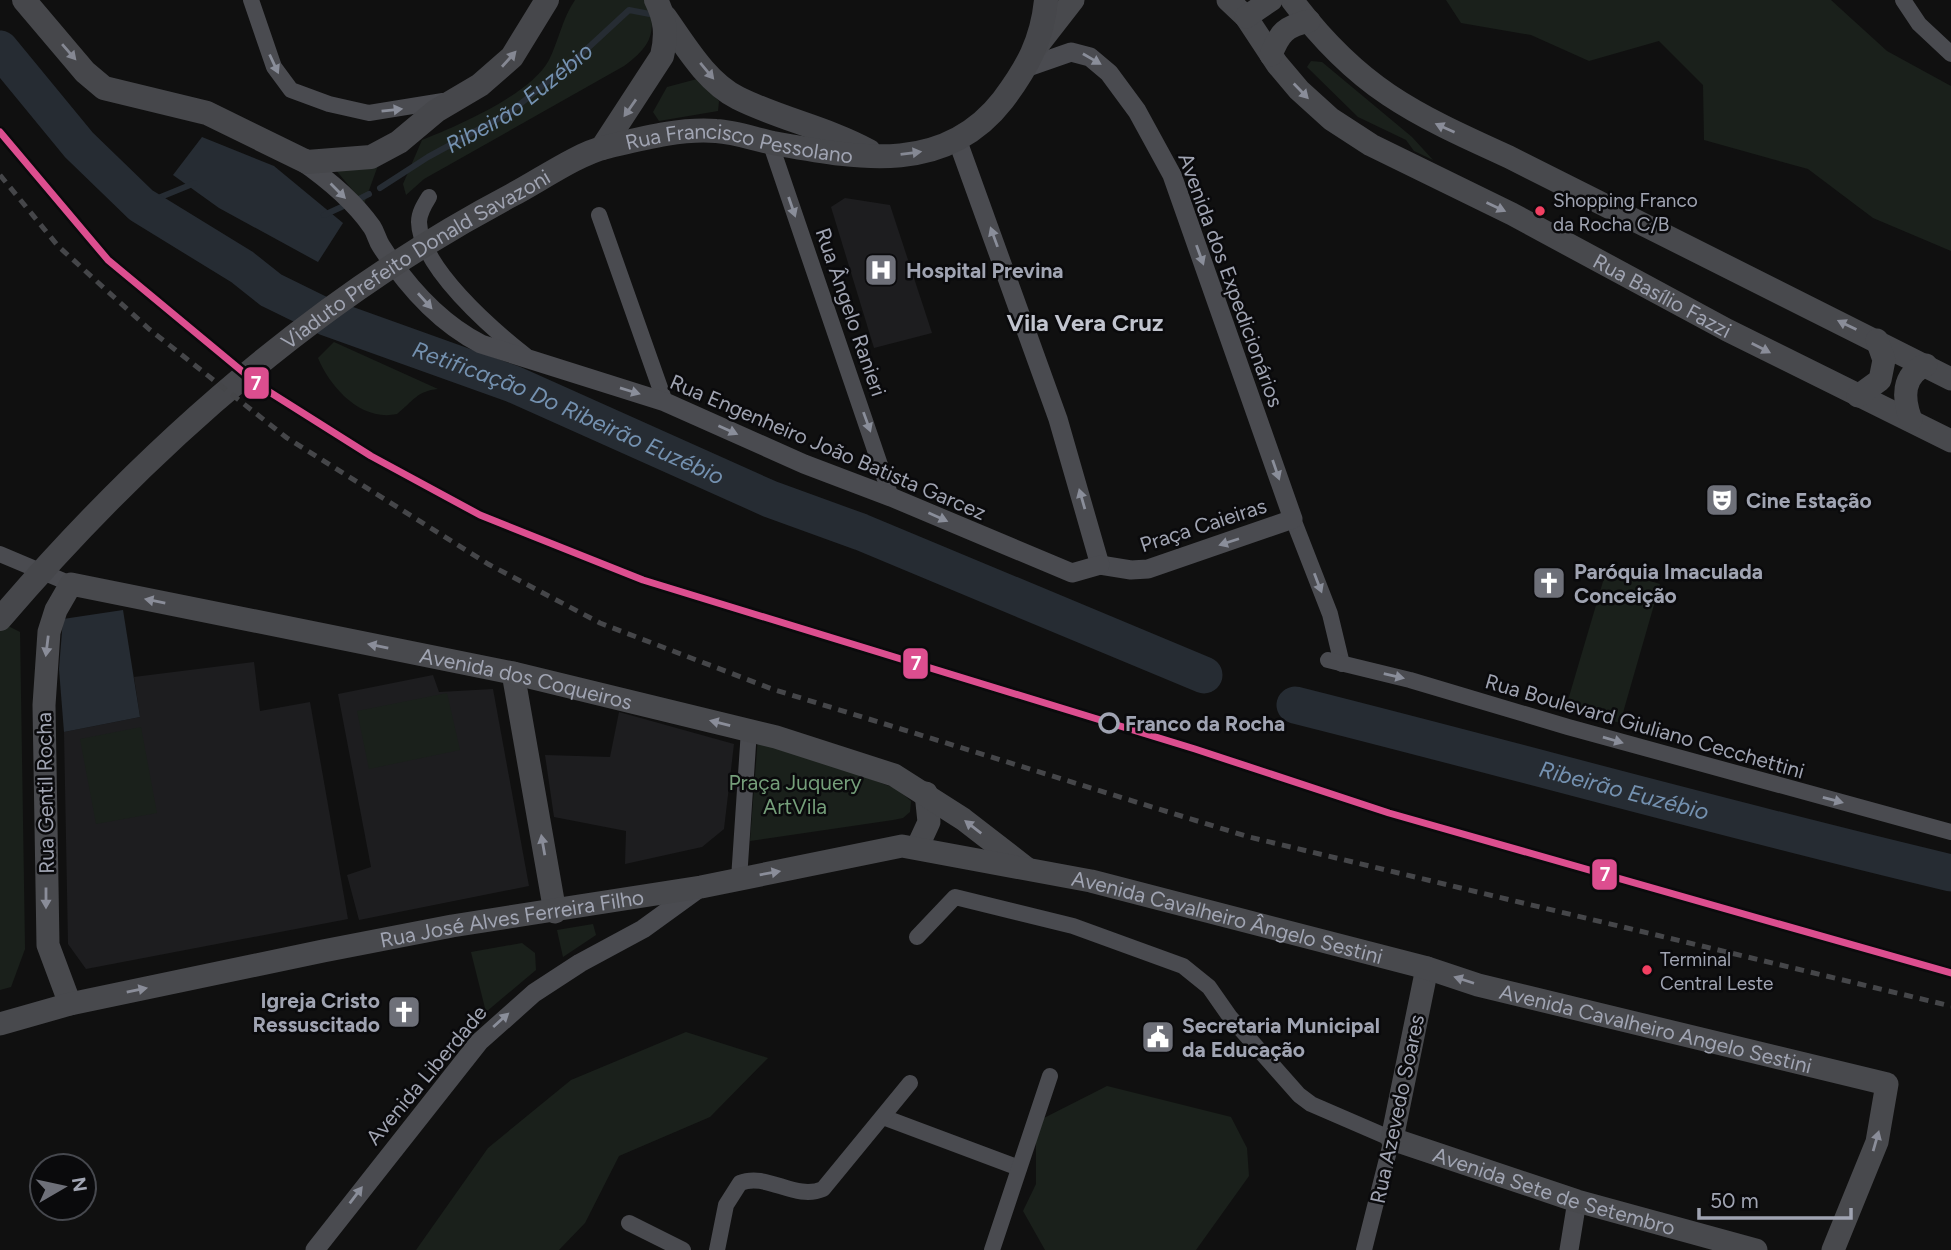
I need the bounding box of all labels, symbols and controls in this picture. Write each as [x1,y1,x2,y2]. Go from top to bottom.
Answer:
water label: Ribeirão Euzébio [440,37,599,159]
one-way arrow [61,43,77,61]
one-way arrow [501,50,517,68]
one-way arrow [1082,53,1101,66]
one-way arrow [268,54,280,74]
one-way arrow [699,63,714,80]
one-way arrow [1293,82,1309,99]
one-way arrow [623,99,637,117]
one-way arrow [381,105,403,116]
street label: Rua Francisco Pessolano [623,118,854,168]
one-way arrow [1434,122,1455,133]
one-way arrow [900,148,922,159]
street label: Avenida dos Expedicionários [1173,150,1289,410]
street label: Viaduto Prefeito Donald Savazoni [276,164,554,354]
one-way arrow [329,182,346,199]
place label: Shopping Franco da Rocha C/B [1553,189,1698,236]
one-way arrow [787,196,798,217]
one-way arrow [1485,201,1506,212]
marker: Shopping Franco da Rocha C/B [1533,204,1547,218]
street label: Rua Ângelo Ranieri [810,225,892,399]
one-way arrow [988,227,999,248]
one-way arrow [1194,245,1205,266]
street label: Rua Basílio Fazzi [1589,248,1736,343]
hospital icon: Hospital Previna [862,251,900,289]
place label: Hospital Previna [906,258,1064,283]
one-way arrow [417,292,433,309]
district label: Vila Vera Cruz [1007,308,1163,337]
one-way arrow [1837,320,1857,331]
water label: Retificação Do Ribeirão Euzébio [409,335,728,491]
one-way arrow [1751,342,1771,353]
line badge: 7 [243,366,270,400]
street label: Rua Engenheiro João Batista Garcez [666,369,990,525]
text: 7 [251,372,261,395]
one-way arrow [620,387,641,397]
one-way arrow [862,411,873,432]
one-way arrow [717,425,738,436]
one-way arrow [1271,459,1282,480]
theatre icon: Cine Estação [1703,481,1741,519]
one-way arrow [1076,488,1087,510]
place label: Cine Estação [1746,488,1872,513]
street label: Praça Caieiras [1136,493,1270,557]
one-way arrow [928,511,948,523]
one-way arrow [1218,537,1239,548]
place label: Paróquia Imaculada Conceição [1574,559,1763,608]
church icon: Paróquia Imaculada Conceição [1530,564,1568,602]
one-way arrow [1313,573,1324,594]
one-way arrow [144,595,166,606]
one-way arrow [42,636,53,658]
one-way arrow [367,640,389,651]
street label: Avenida dos Coqueiros [418,642,635,714]
line badge: 7 [902,647,929,680]
text: 7 [911,652,921,675]
street label: Rua Boulevard Giuliano Cecchettini [1482,668,1808,784]
one-way arrow [1383,671,1405,682]
place label: Franco da Rocha [1125,711,1285,736]
street label: Rua Gentil Rocha [31,712,59,874]
marker: Franco da Rocha [1099,713,1119,733]
one-way arrow [709,717,731,728]
one-way arrow [1603,735,1624,745]
water label: Ribeirão Euzébio [1536,755,1712,826]
park label: Praça Juquery ArtVila [728,770,862,819]
one-way arrow [1822,795,1844,806]
one-way arrow [964,820,982,834]
one-way arrow [537,834,548,856]
line badge: 7 [1591,858,1618,891]
text: 7 [1600,863,1610,886]
street label: Avenida Cavalheiro Ângelo Sestini [1070,865,1386,969]
one-way arrow [759,868,781,879]
street label: Rua José Alves Ferreira Filho [378,884,646,952]
one-way arrow [40,888,52,910]
place label: Terminal Central Leste [1660,948,1773,995]
marker: Terminal Central Leste [1640,963,1654,977]
one-way arrow [1453,974,1474,985]
street label: Avenida Cavalheiro Angelo Sestini [1497,978,1815,1078]
one-way arrow [126,984,148,995]
place label: Igreja Cristo Ressuscitado [252,988,380,1037]
church icon: Igreja Cristo Ressuscitado [385,993,423,1031]
street label: Avenida Liberdade [360,1000,492,1150]
one-way arrow [492,1012,510,1028]
street label: Rua Azevedo Soares [1365,1012,1429,1206]
place label: Secretaria Municipal da Educação [1182,1013,1380,1062]
public building icon: Secretaria Municipal da Educação [1139,1018,1177,1056]
one-way arrow [1872,1131,1882,1152]
street label: Avenida Sete de Setembro [1430,1141,1678,1240]
north arrow [28,1152,98,1222]
text: N [67,1175,92,1193]
scale bar [1699,1176,1851,1220]
one-way arrow [348,1186,362,1204]
text: 50 m [1710,1188,1759,1213]

